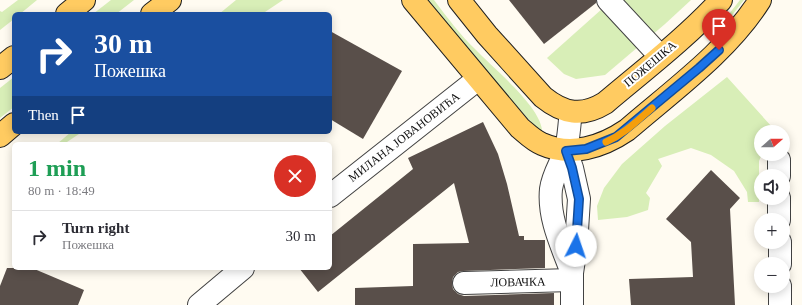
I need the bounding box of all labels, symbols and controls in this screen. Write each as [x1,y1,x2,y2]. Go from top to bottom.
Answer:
pin [702,9,736,50]
icon: arrive [708,15,730,37]
icon: right [28,28,80,80]
text: 30 m [94,28,152,59]
street label: ПОЖЕШКА [621,38,679,90]
text: Пожешка [94,61,166,81]
street label: МИЛАНА ЈОВАНОВИЋА [346,89,463,185]
icon: arrive [67,104,89,126]
text: Then [28,107,59,123]
north arrow [754,125,790,161]
map controls [754,125,790,293]
text: 1 min [28,155,86,181]
button: close [274,155,316,197]
button: sound [754,169,790,205]
text: 80 m · 18:49 [28,183,95,198]
button: + [754,213,790,249]
text: Turn right [62,220,129,236]
position arrow [555,225,597,267]
icon: right [28,226,50,248]
text: 30 m [286,228,316,244]
text: Пожешка [62,237,114,252]
button: − [754,257,790,293]
street label: ЛОВАЧКА [490,275,546,289]

